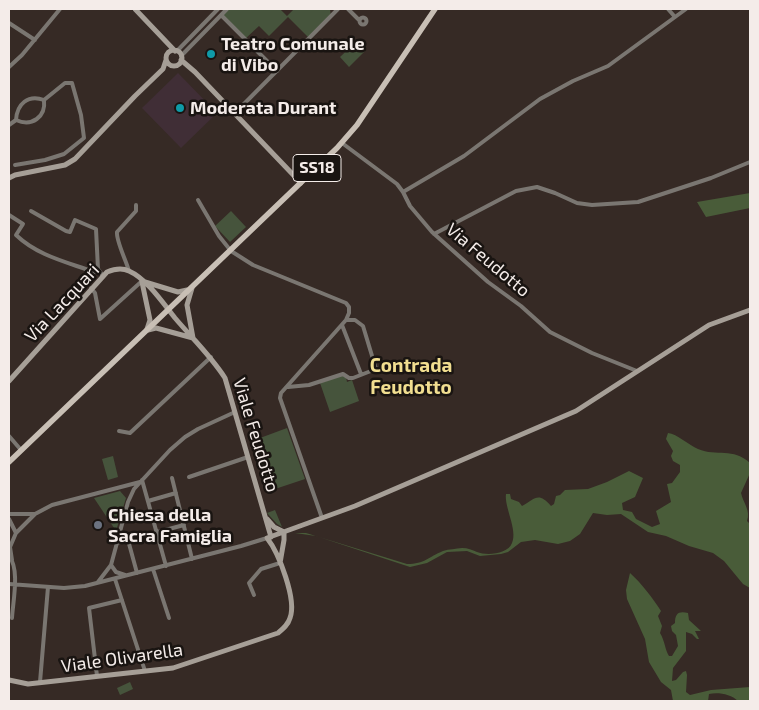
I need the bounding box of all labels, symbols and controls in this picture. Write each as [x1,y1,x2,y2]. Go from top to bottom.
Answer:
place label: Teatro Comunale di Vibo [221,33,365,76]
marker: Teatro Comunale di Vibo [205,48,217,60]
place label: Moderata Durant [190,97,336,119]
marker: Moderata Durant [174,102,186,114]
road number: SS18 [293,154,341,182]
street label: Via Feudotto [442,219,534,301]
street label: Via Lacquari [20,259,104,347]
district label: Contrada Feudotto [370,355,452,399]
street label: Viale Feudotto [228,375,284,495]
place label: Chiesa della Sacra Famiglia [108,504,232,546]
marker: Chiesa della Sacra Famiglia [92,519,104,531]
street label: Viale Olivarella [60,639,184,677]

